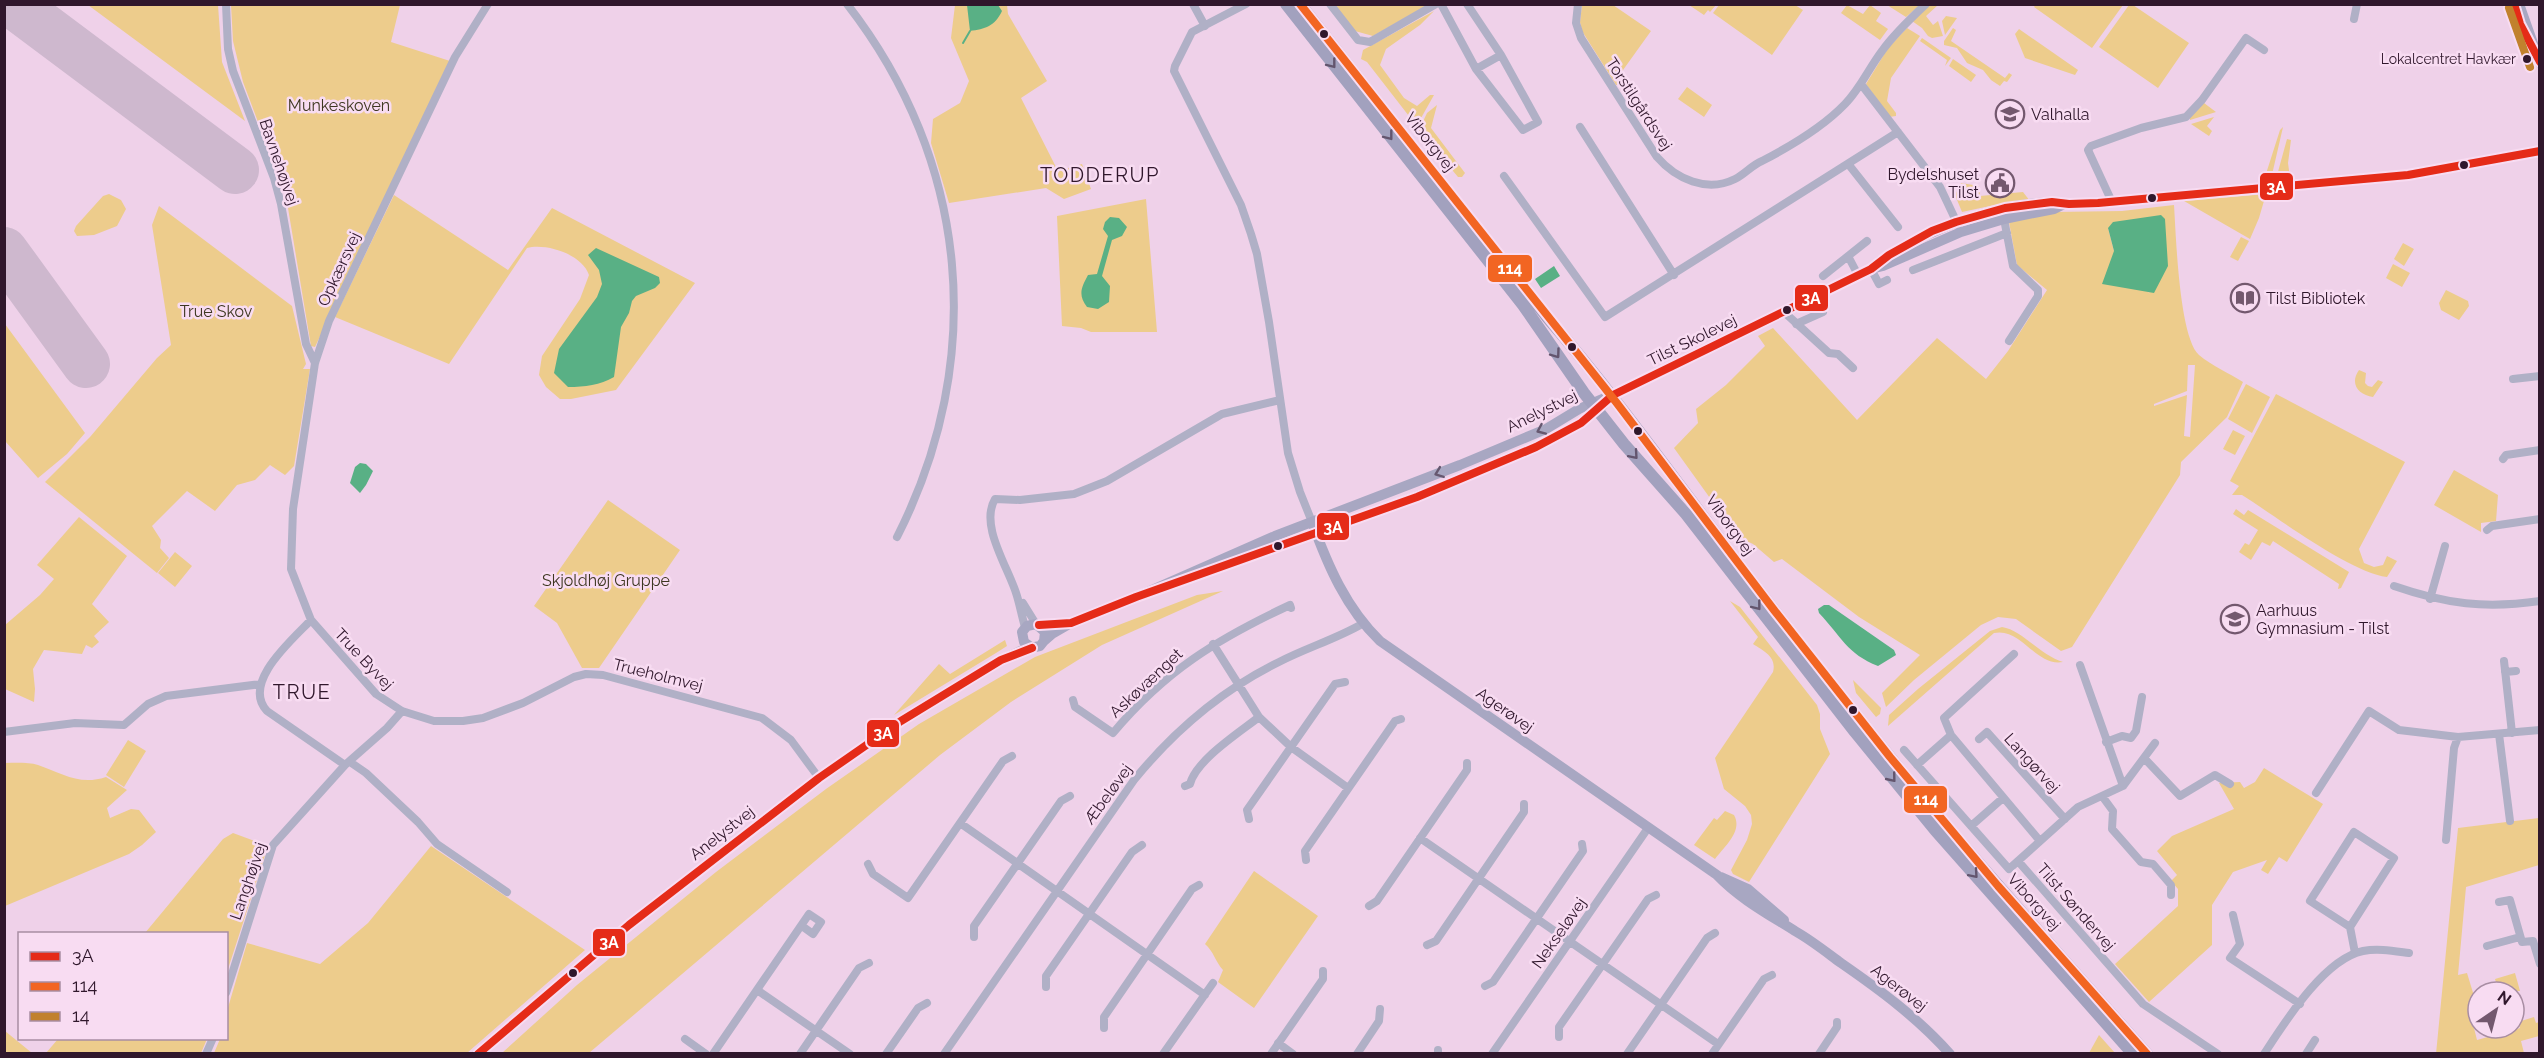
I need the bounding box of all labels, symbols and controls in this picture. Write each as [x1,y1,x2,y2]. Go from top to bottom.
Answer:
unlabelled marker [1318,28,1330,40]
place label: Lokalcentret Havkær [2381,51,2516,67]
marker: Lokalcentret Havkær [2521,53,2533,65]
street label: Torstilgårdsvej [1602,54,1676,154]
one-way arrow [1324,57,1335,68]
park label: Munkeskoven [288,96,390,115]
school or university icon: Valhalla [1994,98,2026,130]
place label: Valhalla [2031,105,2090,124]
street label: Viborgvej [1401,108,1459,176]
street label: Bavnehøjvej [255,116,303,208]
one-way arrow [1381,129,1392,140]
unlabelled marker [2458,159,2470,171]
district label: TODDERUP [1040,163,1160,187]
place label: Bydelshuset Tilst [1887,165,1980,202]
public building icon: Bydelshuset Tilst [1984,167,2016,199]
line badge: 3A [2259,172,2294,201]
text: 3A [2266,178,2286,197]
unlabelled marker [2146,192,2158,204]
street label: Opkærsvej [314,229,364,309]
line badge: 114 [1487,254,1533,283]
text: 114 [1498,259,1522,278]
library icon: Tilst Bibliotek [2229,282,2261,314]
line badge: 3A [1794,284,1829,312]
text: 3A [1801,289,1821,308]
place label: Tilst Bibliotek [2266,289,2366,308]
park label: True Skov [180,302,253,321]
unlabelled marker [1781,304,1793,316]
street label: Tilst Skolevej [1644,310,1740,370]
unlabelled marker [1566,341,1578,353]
one-way arrow [1549,347,1560,358]
street label: Anelystvej [1503,386,1581,436]
one-way arrow [1537,423,1548,435]
unlabelled marker [1632,425,1644,437]
one-way arrow [1627,448,1638,459]
one-way arrow [1434,466,1445,478]
street label: Viborgvej [1702,491,1758,559]
line badge: 3A [1316,512,1350,541]
text: 3A [1323,518,1343,537]
unlabelled marker [1272,540,1284,552]
park label: Skjoldhøj Gruppe [542,571,670,590]
one-way arrow [1750,599,1761,610]
place label: Aarhuus Gymnasium - Tilst [2256,601,2390,638]
school or university icon: Aarhuus Gymnasium - Tilst [2219,603,2251,635]
street label: True Byvej [331,624,397,694]
street label: Askøvænget [1106,644,1187,722]
street label: Trueholmvej [611,655,705,695]
district label: TRUE [273,680,331,704]
street label: Agerøvej [1473,683,1537,737]
unlabelled marker [1847,704,1859,716]
line badge: 3A [866,719,900,748]
text: 3A [873,724,893,743]
street label: Langørvej [2000,729,2064,797]
street label: Æbeløvej [1079,760,1136,828]
one-way arrow [1885,771,1896,782]
line badge: 114 [1903,785,1948,814]
text: 114 [1914,790,1938,809]
street label: Anelystvej [686,802,758,864]
street label: Langhøjvej [226,840,270,922]
street label: Tilst Søndervej [2033,859,2119,955]
one-way arrow [1966,867,1977,878]
street label: Viborgvej [2003,870,2065,934]
street label: Nekseløvej [1528,894,1590,972]
line badge: 3A [592,928,626,957]
legend [18,932,228,1040]
text: 3A [599,933,619,952]
text: 3A [72,945,94,966]
street label: Agerøvej [1867,960,1931,1016]
unlabelled marker [567,967,579,979]
text: 114 [72,975,97,996]
north arrow [2466,980,2526,1040]
text: N [2494,987,2515,1009]
text: 14 [72,1005,90,1026]

